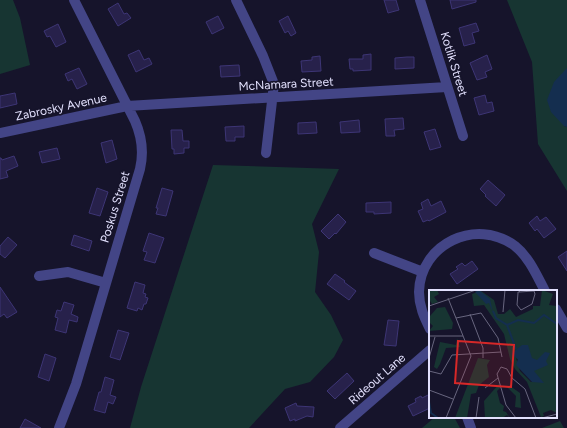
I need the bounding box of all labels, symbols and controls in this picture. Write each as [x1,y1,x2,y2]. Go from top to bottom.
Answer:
street label: Kotlik Street [438,30,471,98]
street label: McNamara Street [238,74,334,93]
street label: Zabrosky Avenue [14,90,108,124]
street label: Poskus Street [97,169,133,244]
inset map [429,290,557,418]
street label: Rideout Lane [346,350,409,407]

